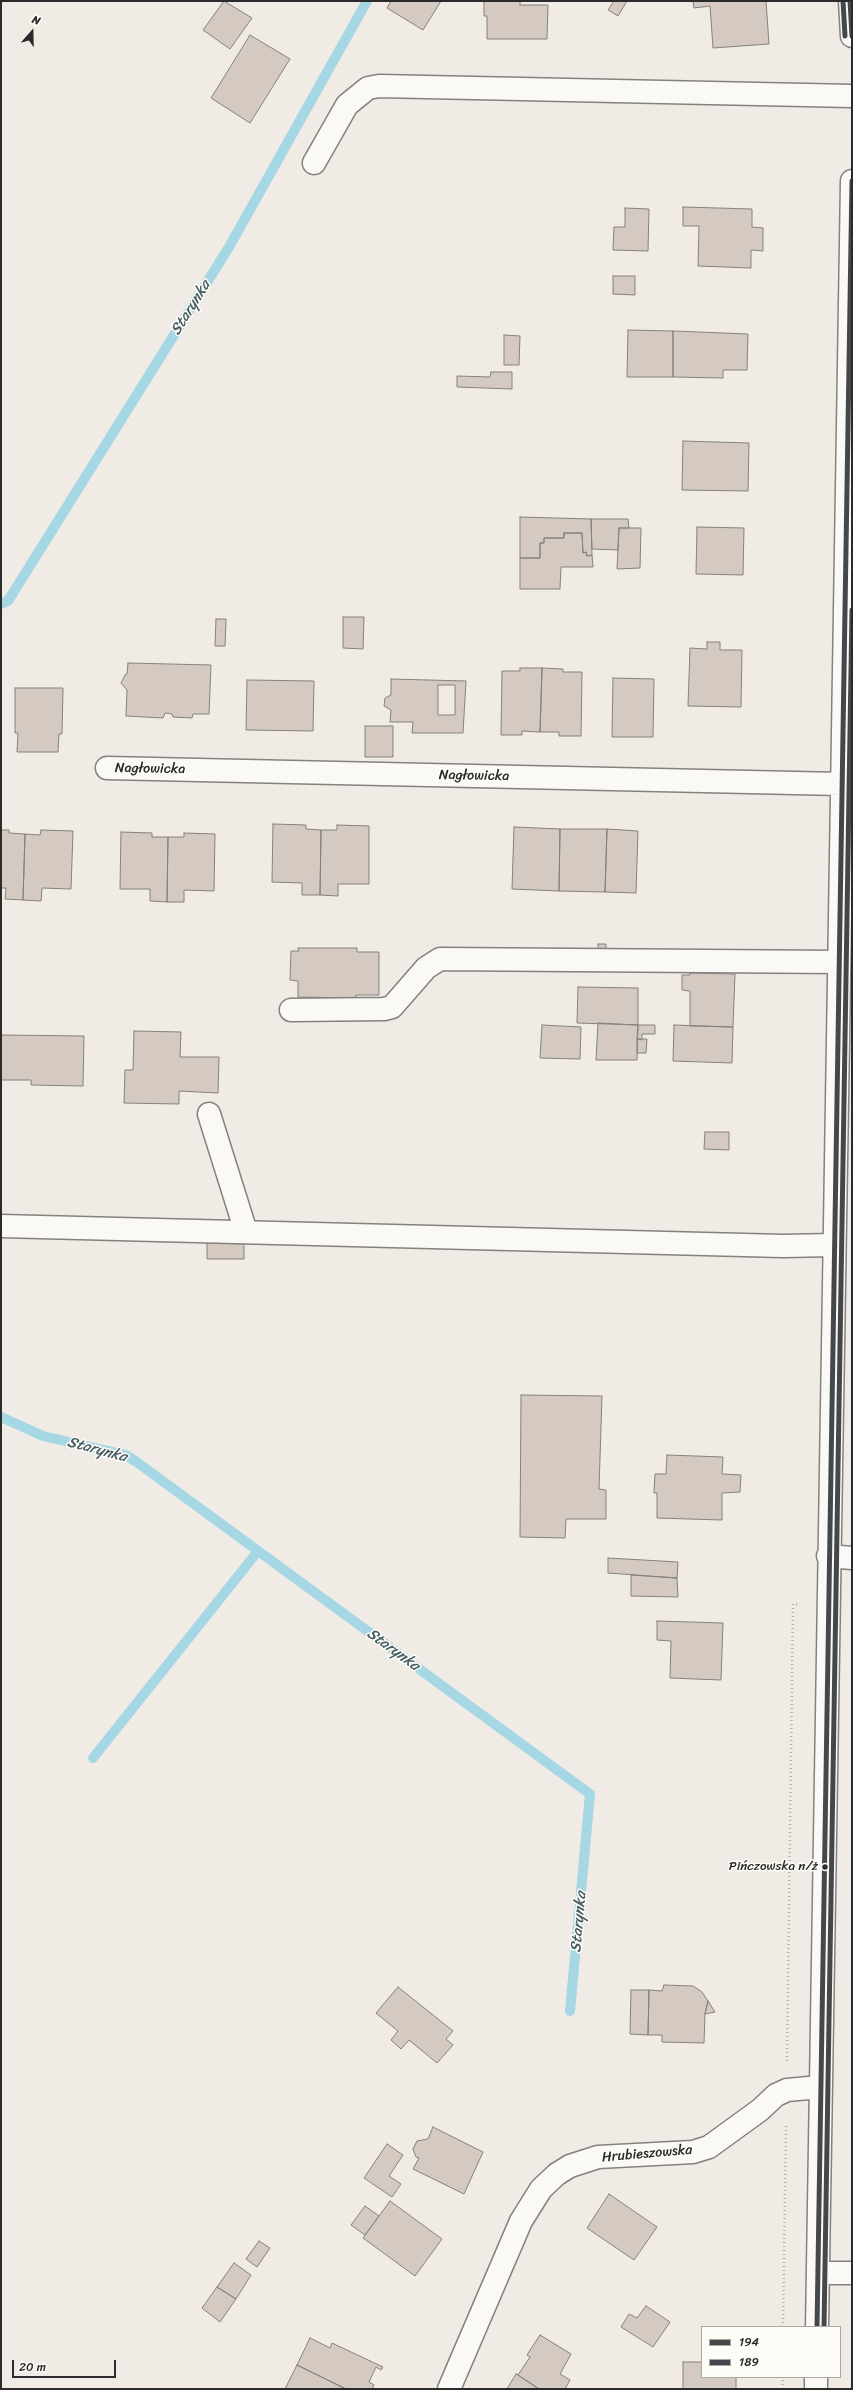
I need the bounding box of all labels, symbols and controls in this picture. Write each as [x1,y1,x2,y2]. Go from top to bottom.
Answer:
text: N [29,10,43,30]
north arrow [12,12,52,52]
water label: Starynka [167,277,215,339]
street label: Nagłowicka [115,760,185,778]
street label: Nagłowicka [439,767,509,785]
water label: Starynka [65,1433,129,1467]
water label: Starynka [363,1625,423,1675]
place label: Pińczowska n/ż [729,1859,818,1875]
marker: Pińczowska n/ż [820,1862,830,1872]
water label: Starynka [567,1891,591,1953]
street label: Hrubieszowska [601,2142,693,2166]
legend [701,2326,841,2378]
text: 194 [739,2331,759,2353]
text: 189 [739,2351,759,2373]
scale bar [14,2352,118,2378]
text: 20 m [19,2356,46,2378]

